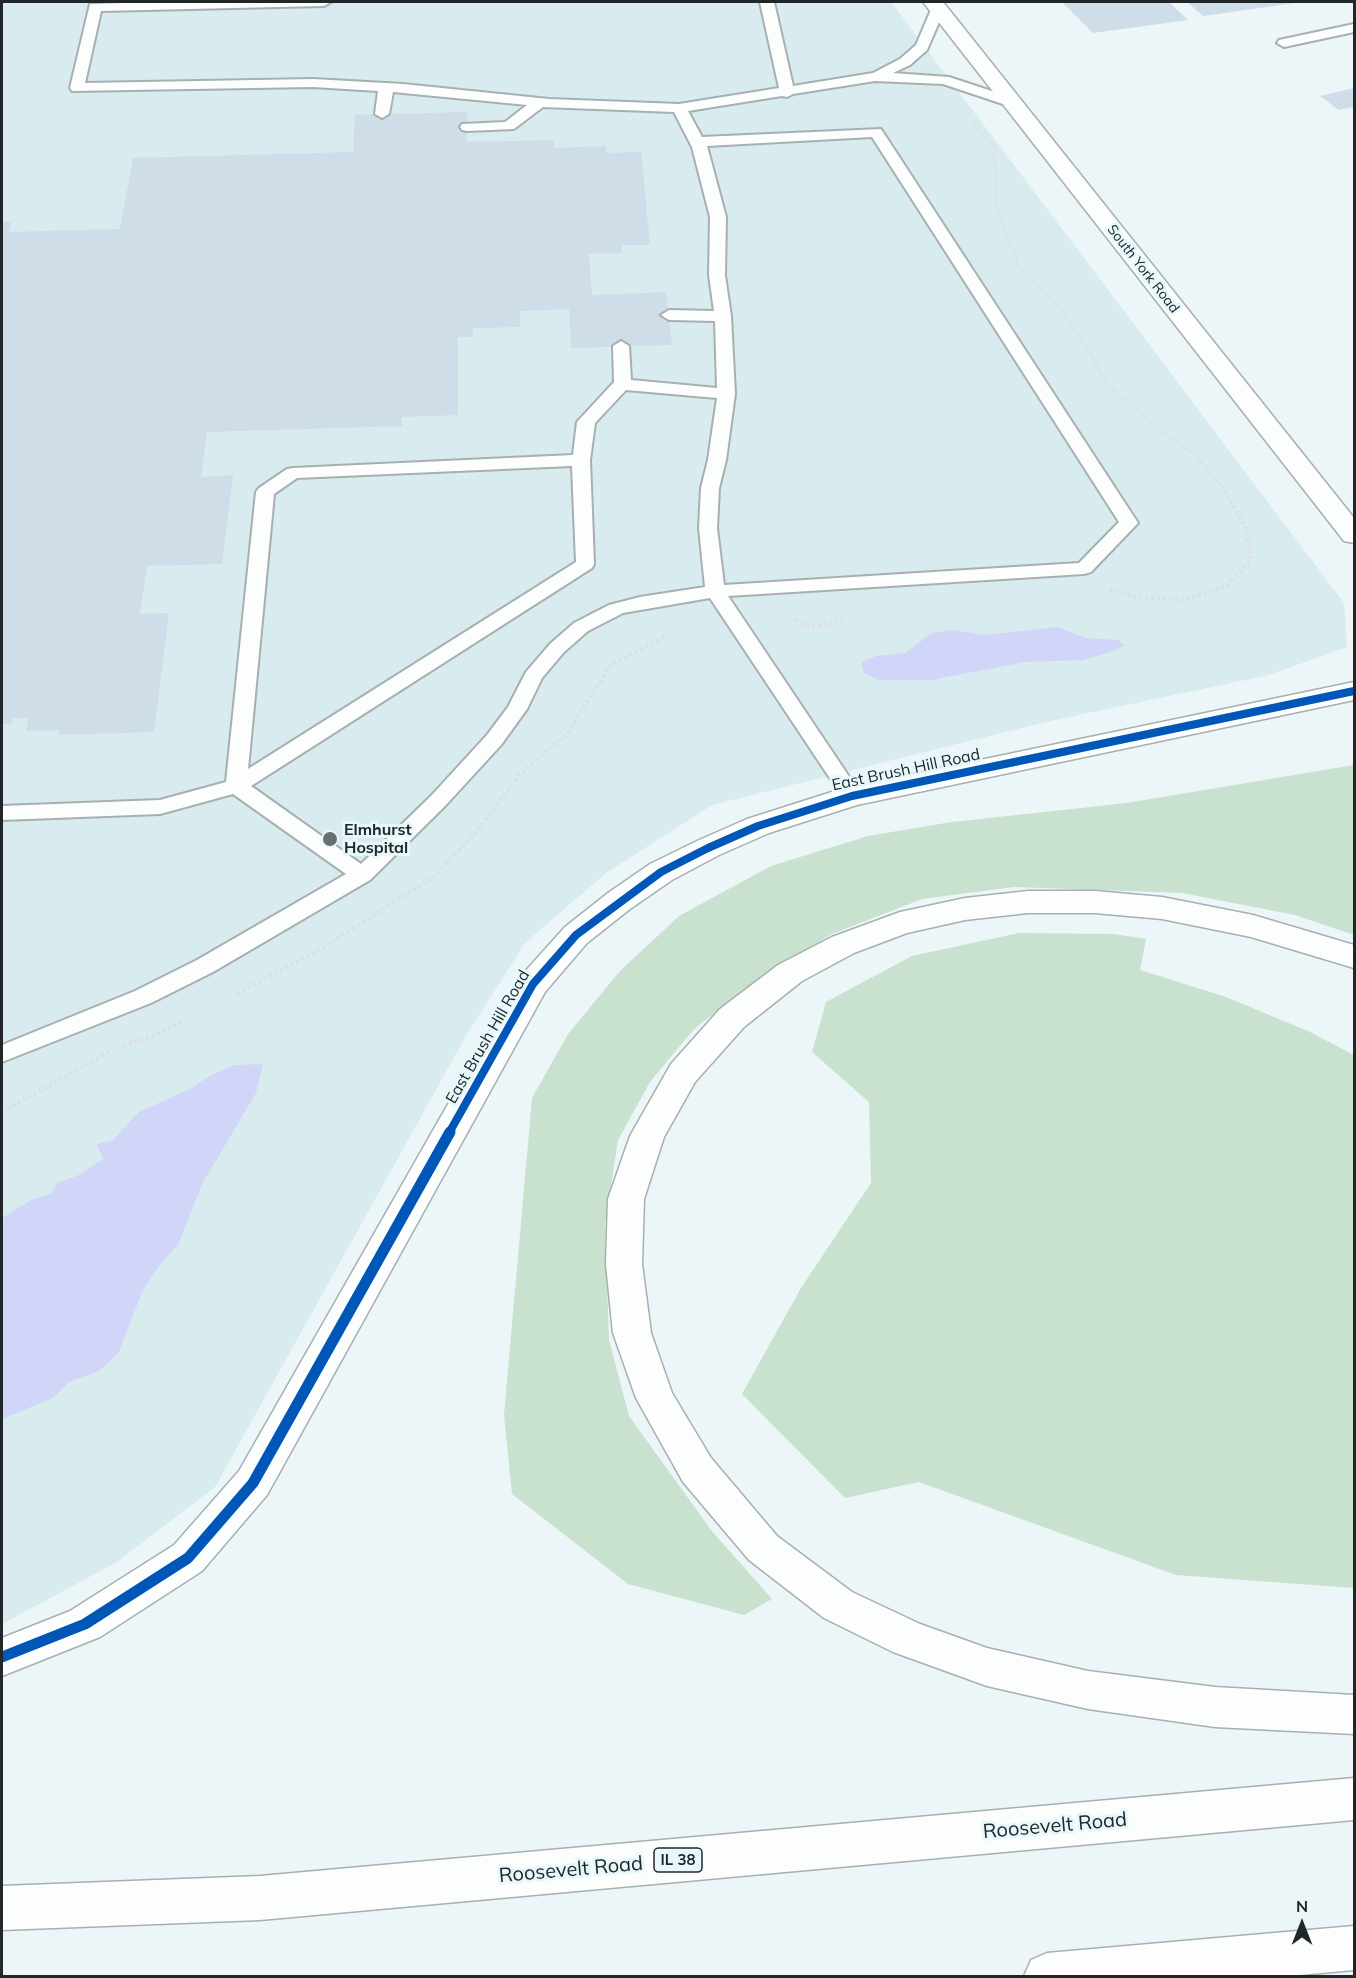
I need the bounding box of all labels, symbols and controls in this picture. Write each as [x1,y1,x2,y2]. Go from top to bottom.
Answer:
street label: South York Road [1103,222,1183,316]
street label: East Brush Hill Road [830,745,982,795]
place label: Elmhurst Hospital [344,820,411,858]
marker: Elmhurst Hospital [321,830,339,848]
street label: East Brush Hill Road [442,967,534,1107]
street label: Roosevelt Road [982,1808,1128,1844]
road number: IL 38 [654,1848,702,1872]
street label: Roosevelt Road [498,1852,644,1888]
north arrow [1272,1894,1332,1954]
text: N [1296,1896,1308,1916]

